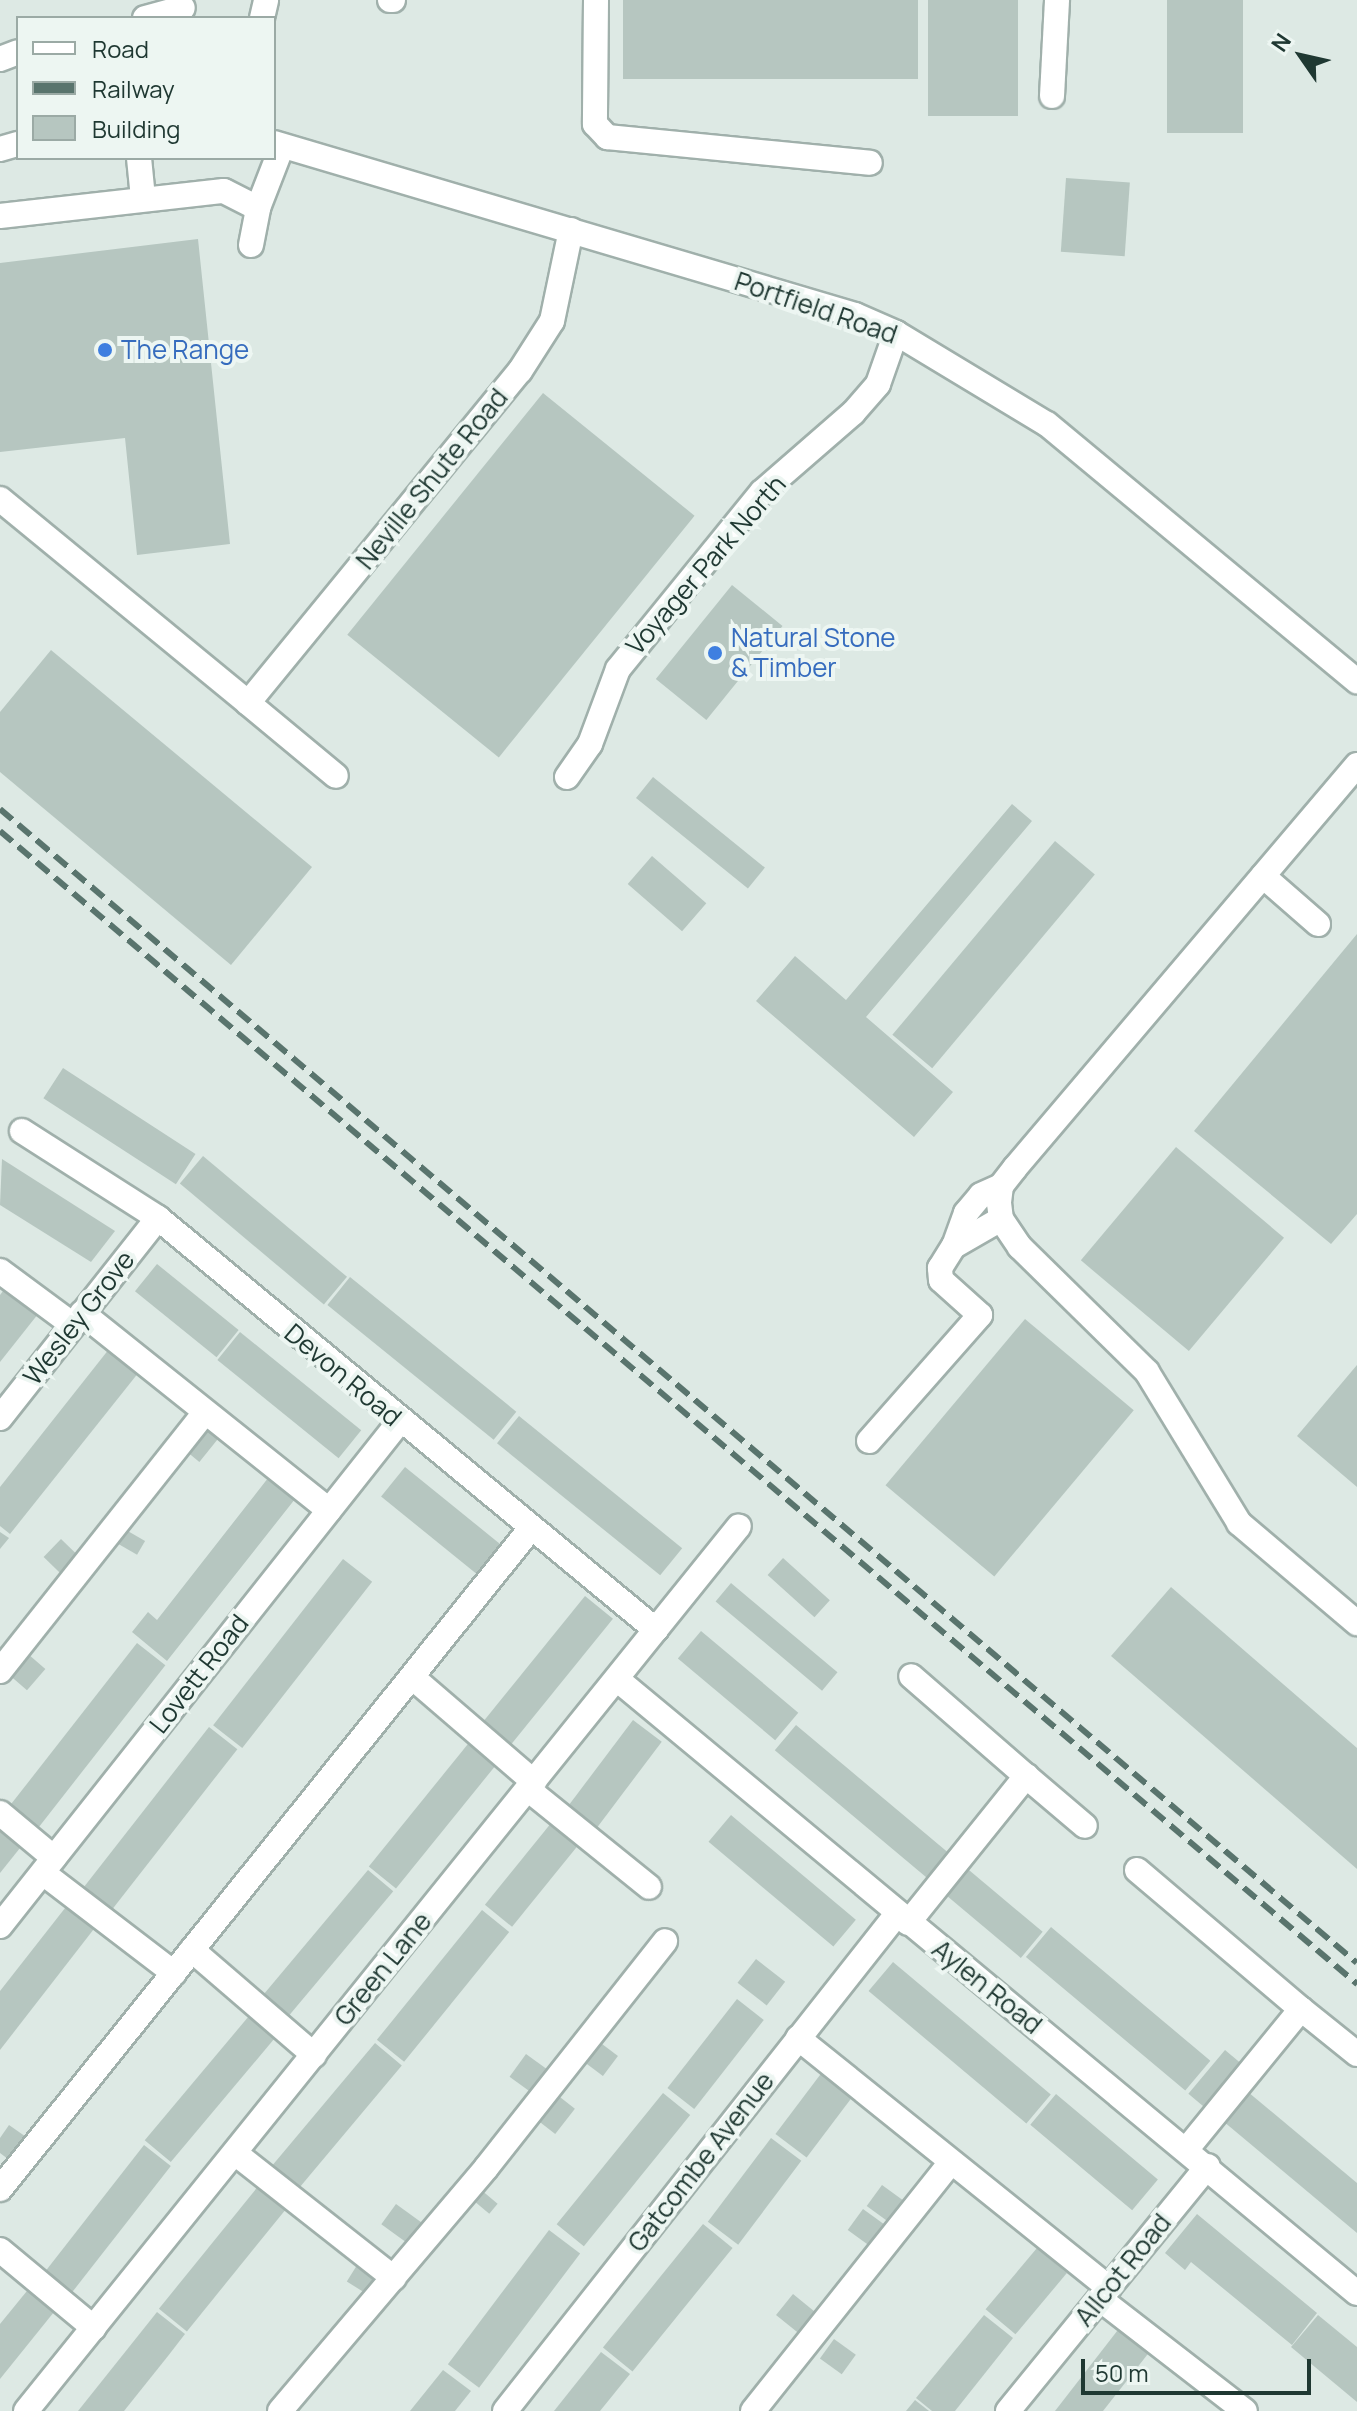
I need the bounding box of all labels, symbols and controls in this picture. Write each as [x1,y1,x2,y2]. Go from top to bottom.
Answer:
legend [16,16,276,160]
north arrow [1261,16,1341,96]
text: N [1264,28,1298,58]
text: Road [92,32,149,65]
text: Railway [92,72,175,105]
text: Building [92,112,180,145]
street label: Portfield Road [731,266,901,350]
place label: The Range [121,334,249,366]
marker: The Range [96,341,114,359]
street label: Neville Shute Road [350,382,514,576]
street label: Voyager Park North [620,469,792,661]
place label: Natural Stone & Timber [731,622,896,684]
marker: Natural Stone & Timber [706,644,724,662]
street label: Wesley Grove [17,1245,141,1391]
street label: Devon Road [278,1317,408,1433]
street label: Lovett Road [143,1608,255,1740]
street label: Green Lane [328,1906,438,2032]
street label: Aylen Road [926,1933,1048,2041]
street label: Gatcombe Avenue [621,2066,781,2258]
street label: Allcot Road [1068,2208,1178,2332]
scale bar [1085,2343,1315,2393]
text: 50 m [1095,2356,1149,2389]

